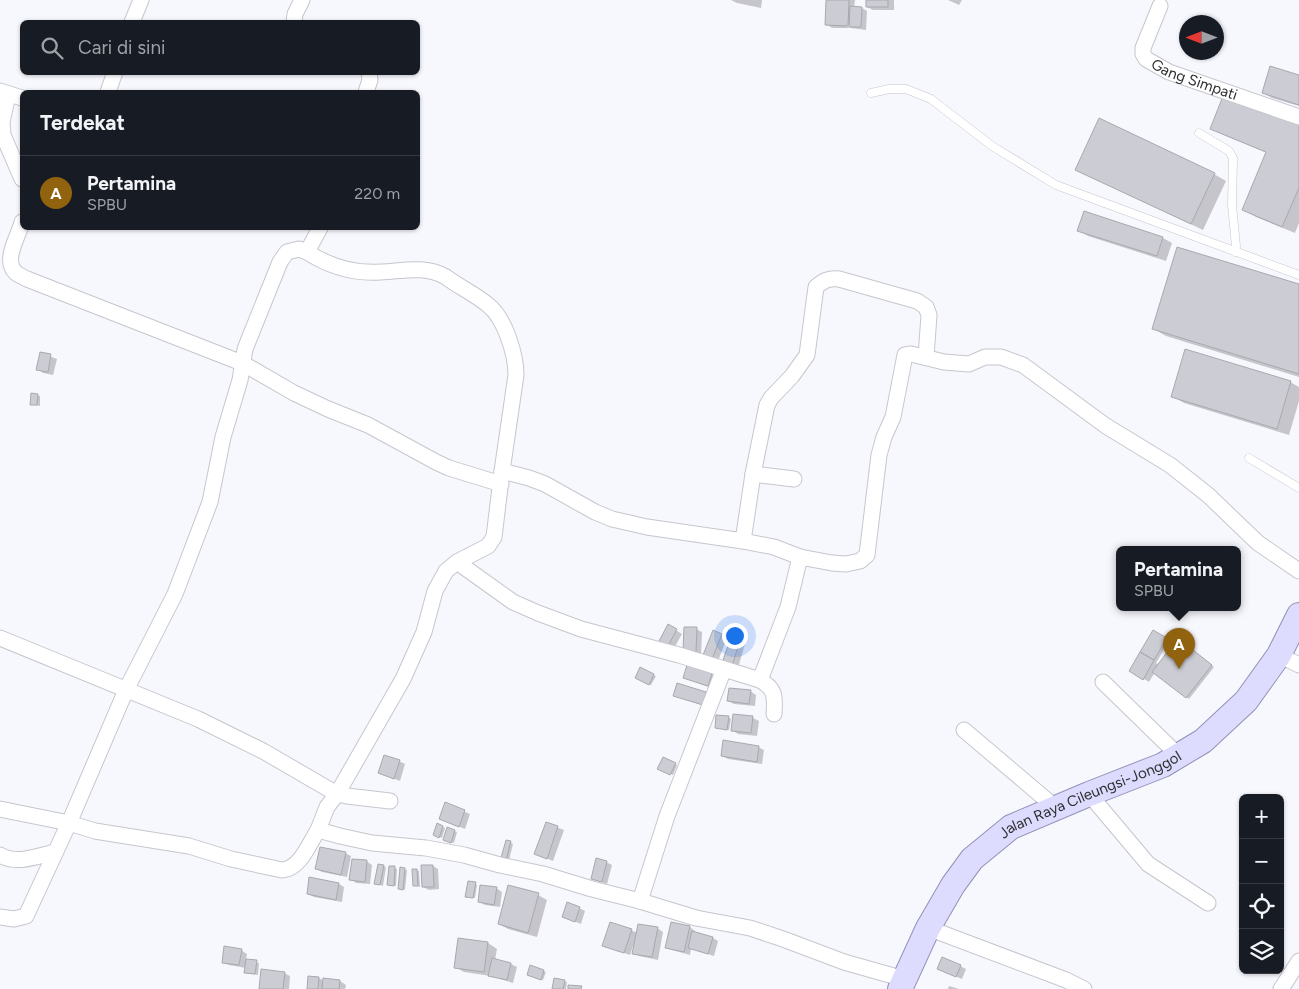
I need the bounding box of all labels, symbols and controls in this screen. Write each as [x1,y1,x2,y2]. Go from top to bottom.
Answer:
north arrow [1179,15,1224,60]
search box [20,20,420,75]
icon: search [38,34,66,62]
text: Cari di sini [78,36,165,59]
street label: Gang Simpati [1148,55,1240,104]
text: Terdekat [40,110,125,135]
text: Pertamina [87,172,176,195]
text: A [50,184,62,203]
text: 220 m [354,184,400,203]
text: SPBU [87,195,127,214]
popup [1116,546,1241,611]
text: Pertamina [1134,558,1223,581]
text: SPBU [1134,581,1174,600]
your location [722,623,748,649]
pin: A [1163,628,1195,669]
street label: Jalan Raya Cileungsi-Jonggol [995,747,1185,842]
map controls [1239,794,1284,974]
button: + [1239,794,1284,839]
button: − [1239,839,1284,884]
button: locate [1239,884,1284,929]
button: layers [1239,929,1284,974]

